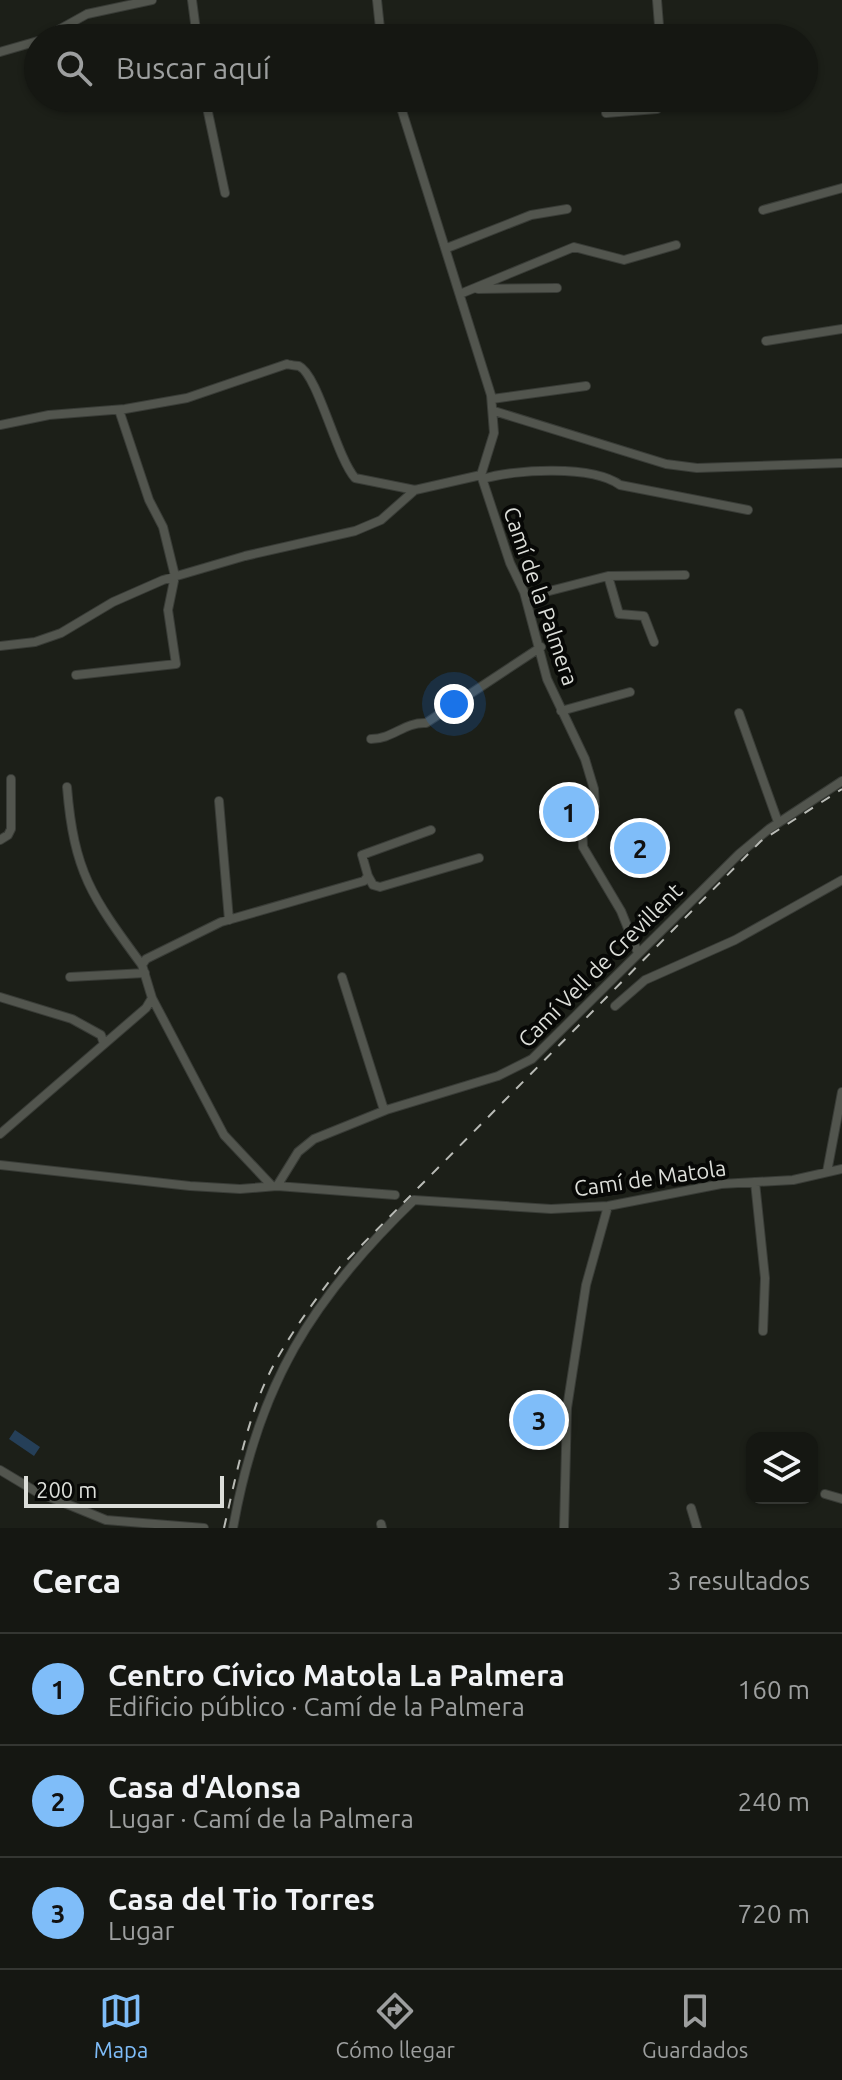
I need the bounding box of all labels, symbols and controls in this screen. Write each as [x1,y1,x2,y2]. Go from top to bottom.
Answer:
search box [24,24,818,112]
icon: search [52,46,96,90]
text: Buscar aquí [116,51,270,85]
street label: Camí de la Palmera [499,503,584,688]
your location [434,684,474,724]
pin: 1 [543,782,595,842]
pin: 2 [614,818,666,878]
street label: Camí Vell de Crevillent [513,877,687,1052]
street label: Camí de Matola [572,1154,728,1201]
pin: 3 [513,1390,565,1450]
map controls [746,1432,818,1504]
button: layers [746,1432,818,1504]
scale bar [24,1472,224,1508]
text: 200 m [36,1477,97,1502]
text: Cerca [32,1561,121,1599]
text: 3 resultados [667,1566,810,1595]
text: Centro Cívico Matola La Palmera [108,1658,565,1692]
text: 1 [51,1675,65,1704]
text: 160 m [738,1675,810,1704]
text: Edificio público · Camí de la Palmera [108,1692,525,1721]
text: Casa d'Alonsa [108,1770,301,1804]
text: 2 [51,1787,65,1816]
text: 240 m [738,1787,810,1816]
text: Lugar · Camí de la Palmera [108,1804,414,1833]
text: Casa del Tio Torres [108,1882,375,1916]
text: 3 [51,1899,65,1928]
text: 720 m [738,1899,810,1928]
text: Lugar [108,1916,174,1945]
tab: Mapa [94,1989,148,2062]
tab: Cómo llegar [336,1989,455,2062]
tab: Guardados [642,1989,748,2062]

